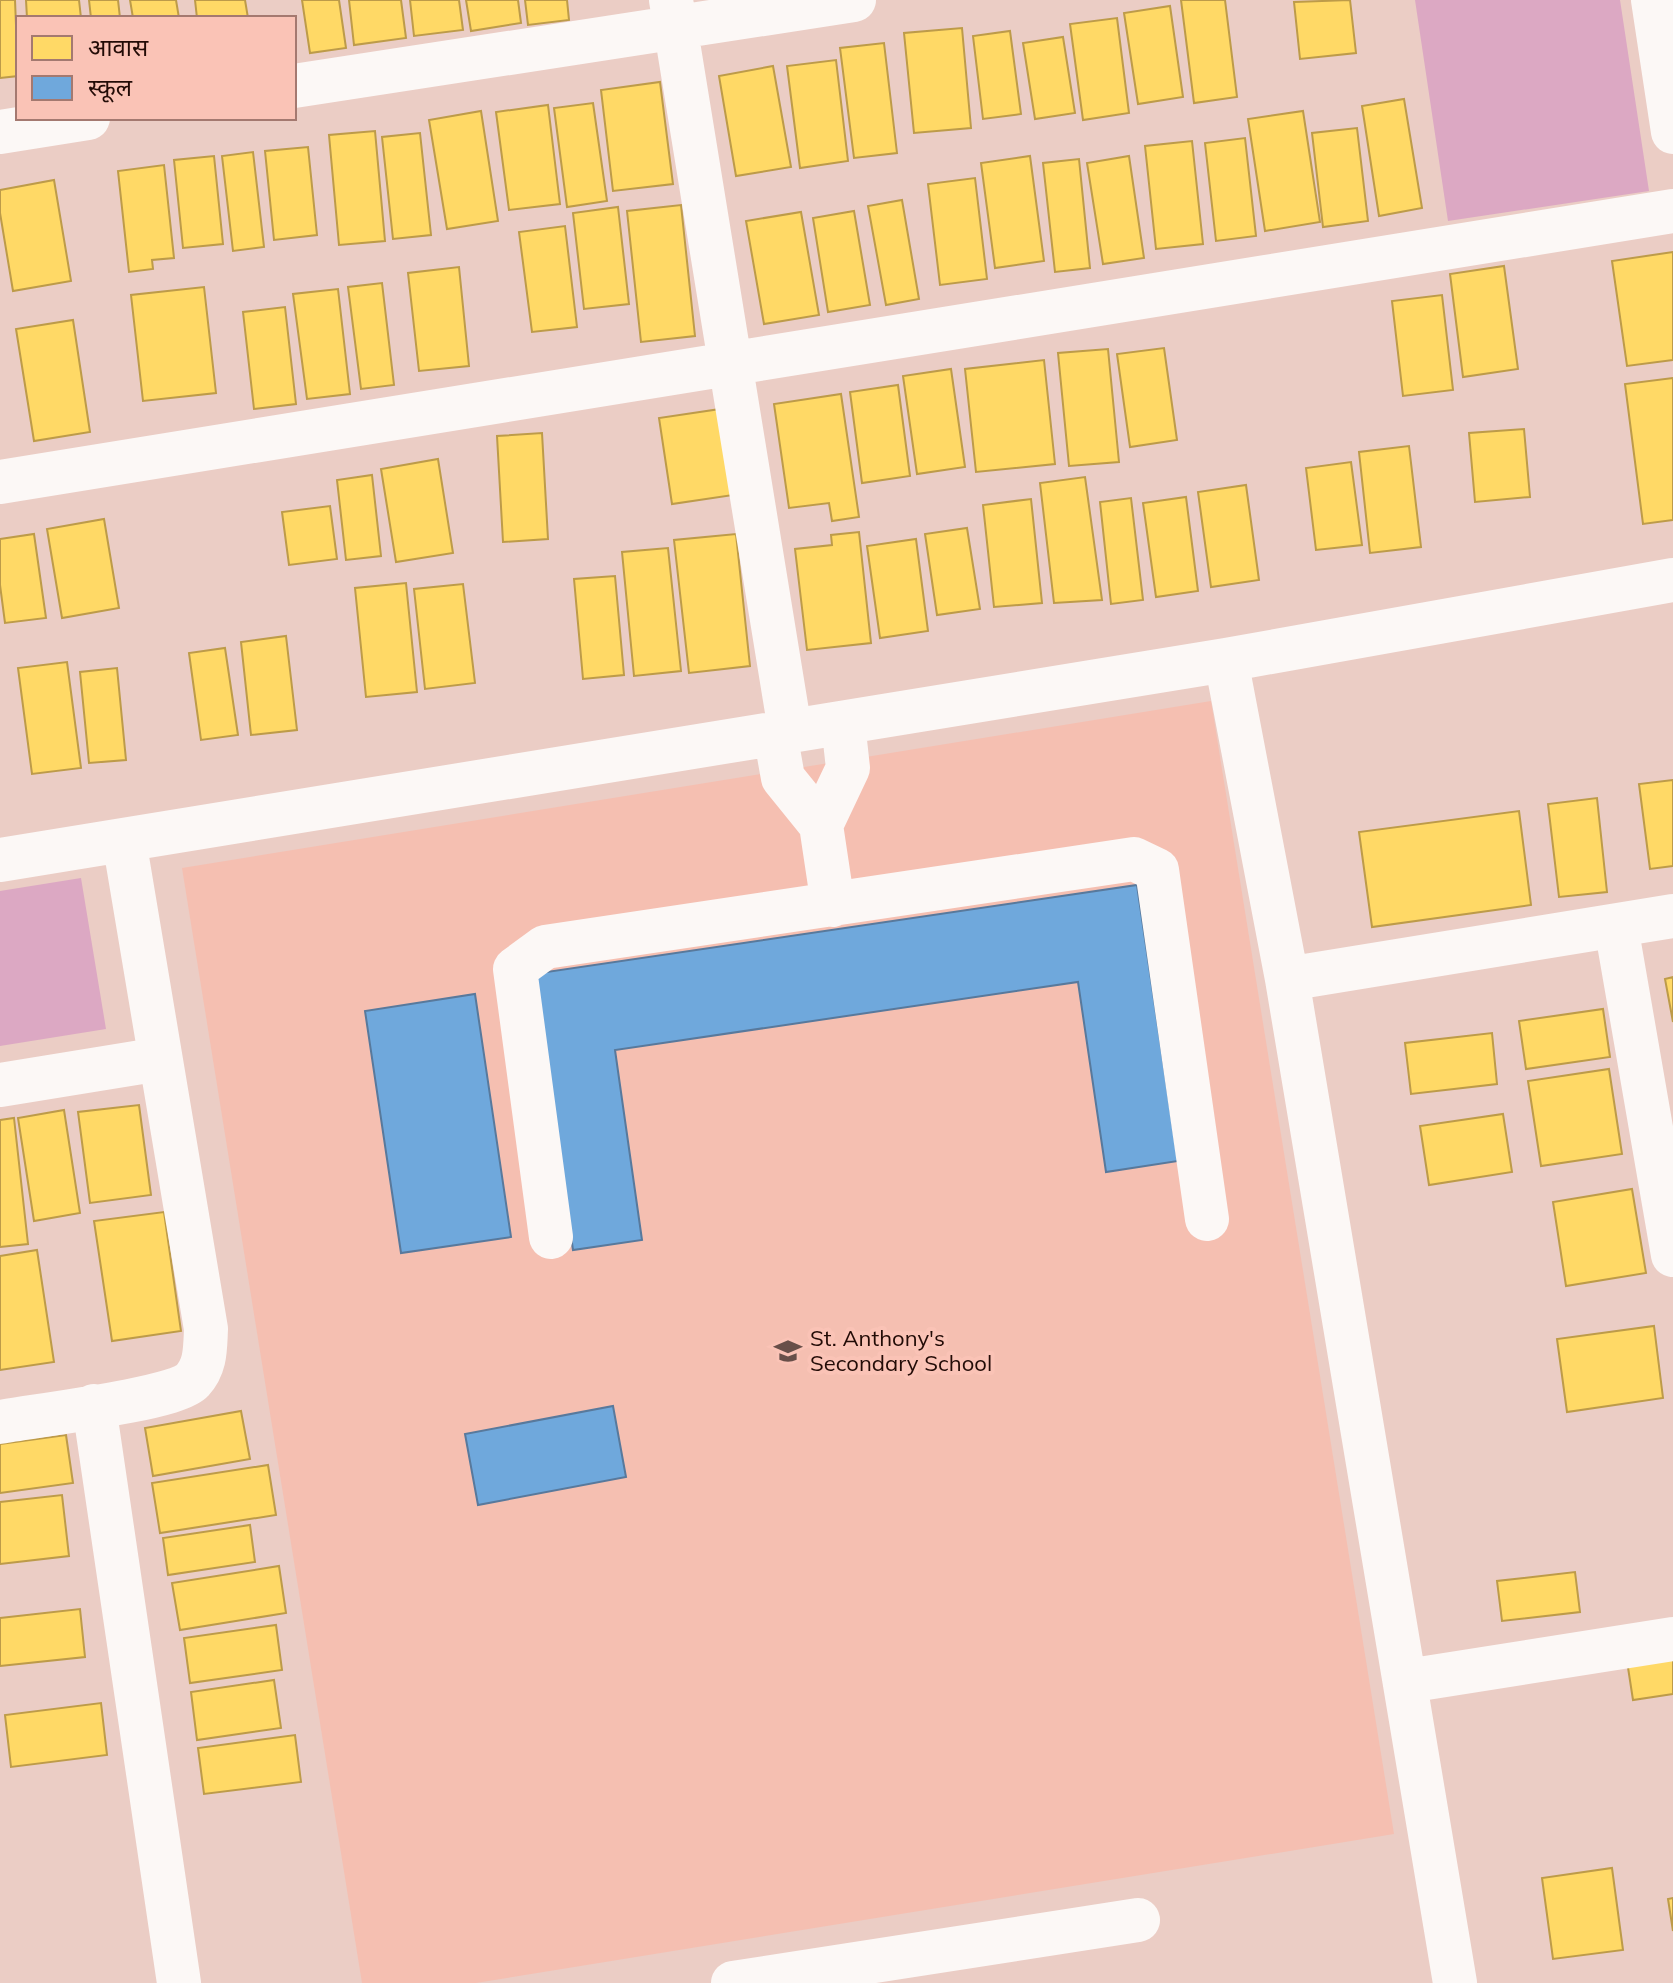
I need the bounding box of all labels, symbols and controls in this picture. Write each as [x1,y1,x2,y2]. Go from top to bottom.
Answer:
legend [16,16,296,120]
text: आवास [88,32,149,62]
text: स्कूल [88,72,133,103]
place label: St. Anthony's Secondary School [810,1324,992,1377]
school or university icon: St. Anthony's Secondary School [773,1336,803,1366]

